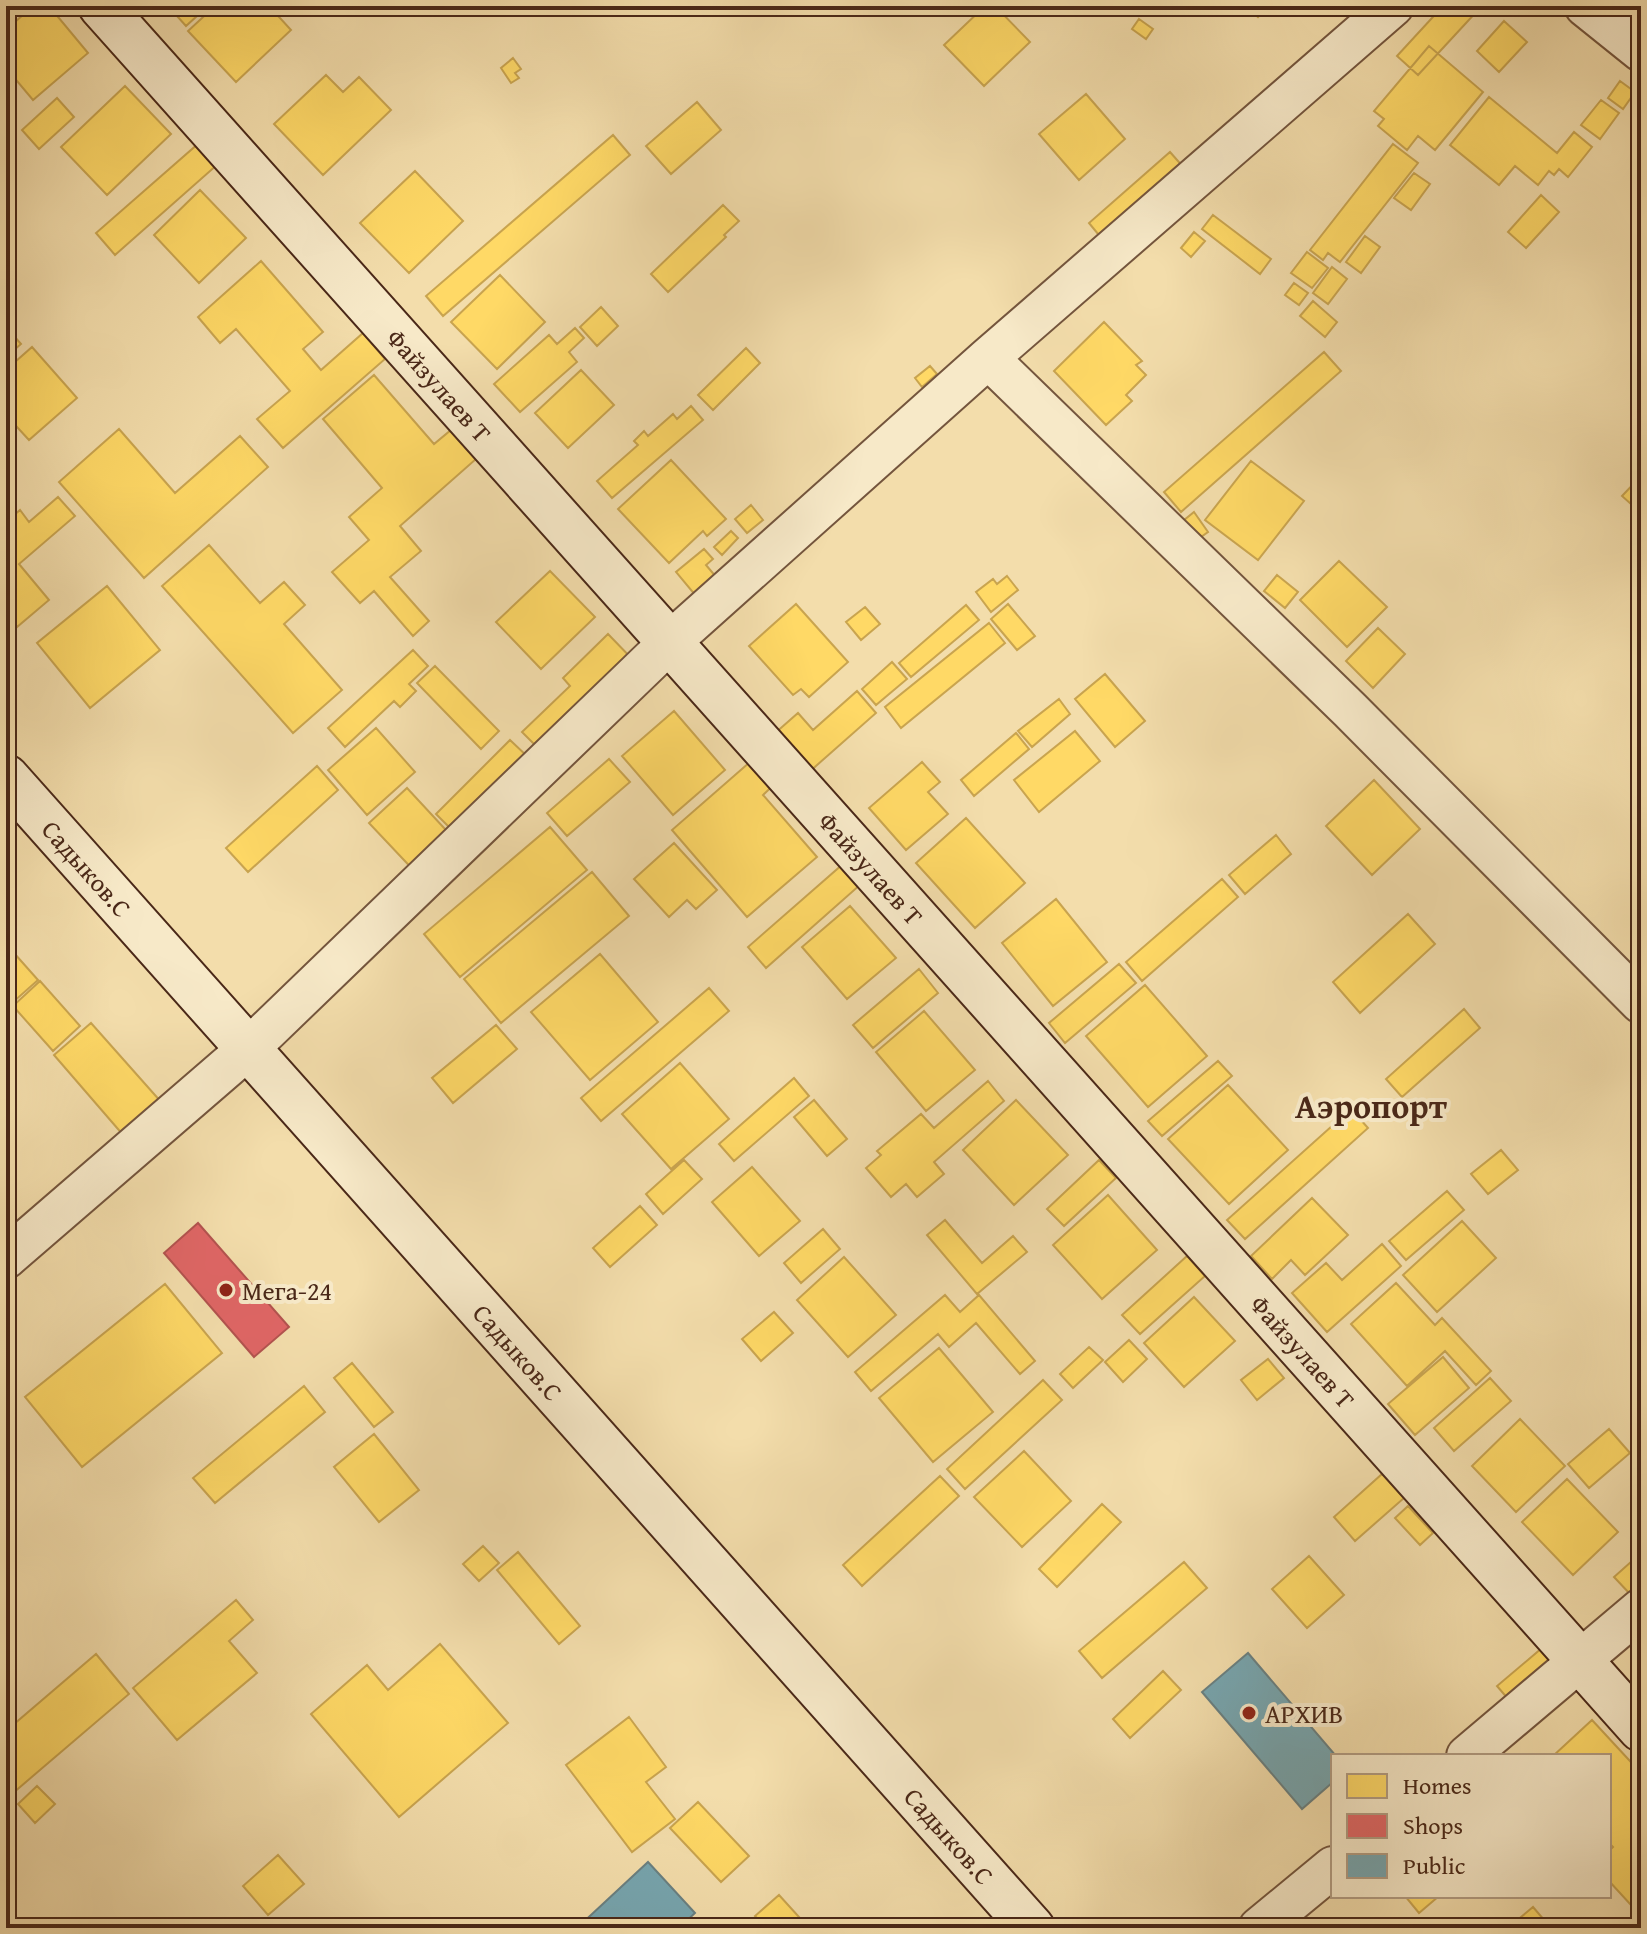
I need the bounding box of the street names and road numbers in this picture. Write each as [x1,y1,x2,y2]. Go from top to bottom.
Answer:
street label: Файзулаев Т [378,319,501,451]
street label: Файзулаев Т [810,802,933,934]
street label: Садыков.С [33,811,141,925]
street label: Файзулаев Т [1242,1285,1365,1417]
street label: Садыков.С [464,1294,572,1409]
street label: Садыков.С [895,1778,1004,1893]

